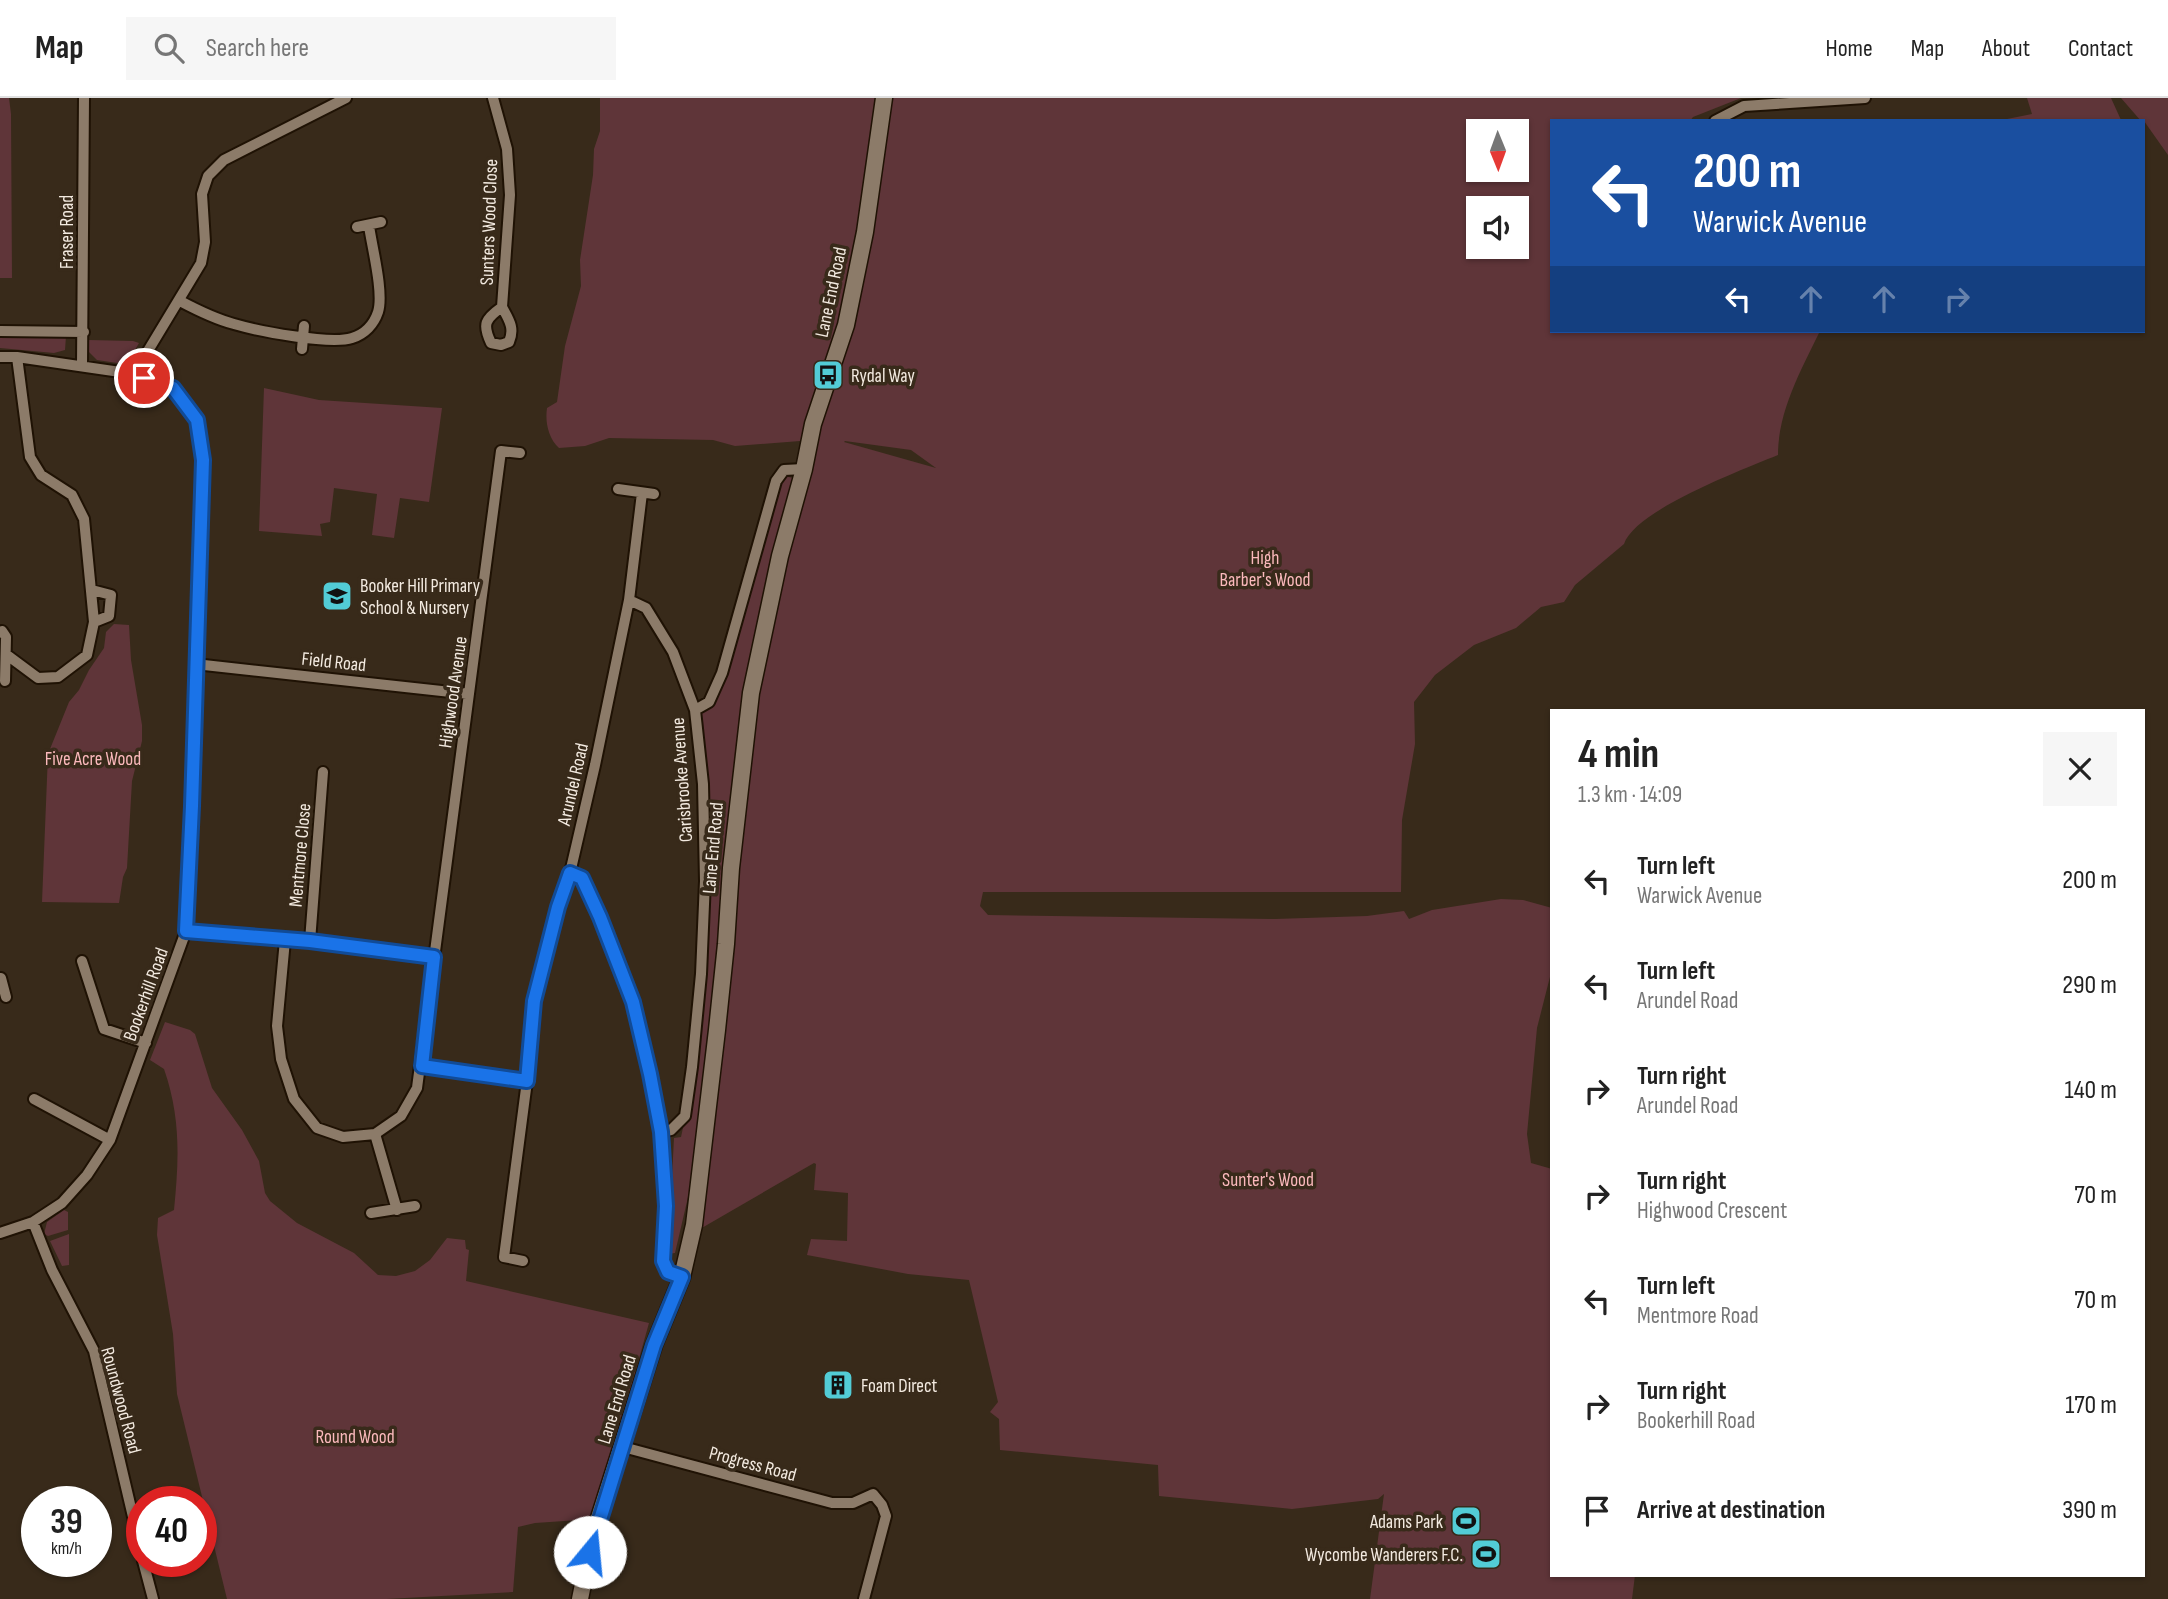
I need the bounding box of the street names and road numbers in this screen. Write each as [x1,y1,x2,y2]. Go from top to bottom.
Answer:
street label: Sunters Wood Close [476,158,503,286]
street label: Fraser Road [56,195,79,269]
street label: Lane End Road [811,245,852,340]
street label: Highwood Avenue [434,635,473,750]
street label: Field Road [300,648,367,677]
street label: Carisbrooke Avenue [667,717,698,843]
street label: Arundel Road [553,741,594,829]
street label: Lane End Road [698,801,729,895]
street label: Mentmore Close [285,802,316,908]
street label: Bookerhill Road [119,945,174,1044]
street label: Roundwood Road [95,1345,146,1456]
street label: Lane End Road [593,1352,642,1447]
street label: Progress Road [706,1442,799,1487]

